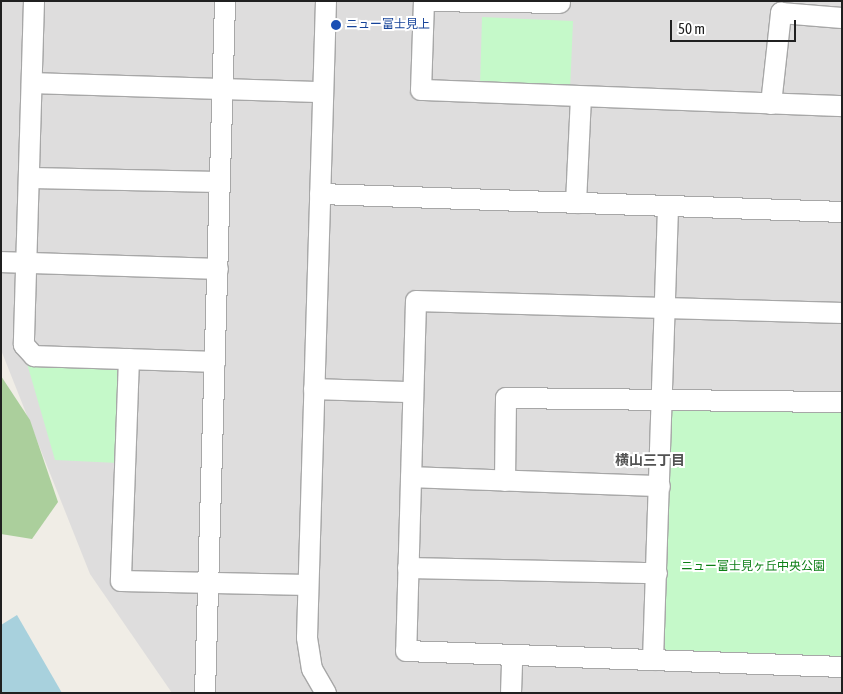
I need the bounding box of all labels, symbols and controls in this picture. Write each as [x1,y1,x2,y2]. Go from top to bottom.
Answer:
scale bar [673,10,799,42]
place label: ニュー富士見上 [346,18,430,32]
marker: ニュー富士見上 [330,19,342,31]
text: 50 m [678,20,705,37]
district label: 横山三丁目 [615,452,685,468]
park label: ニュー富士見ヶ丘中央公園 [681,560,825,574]

